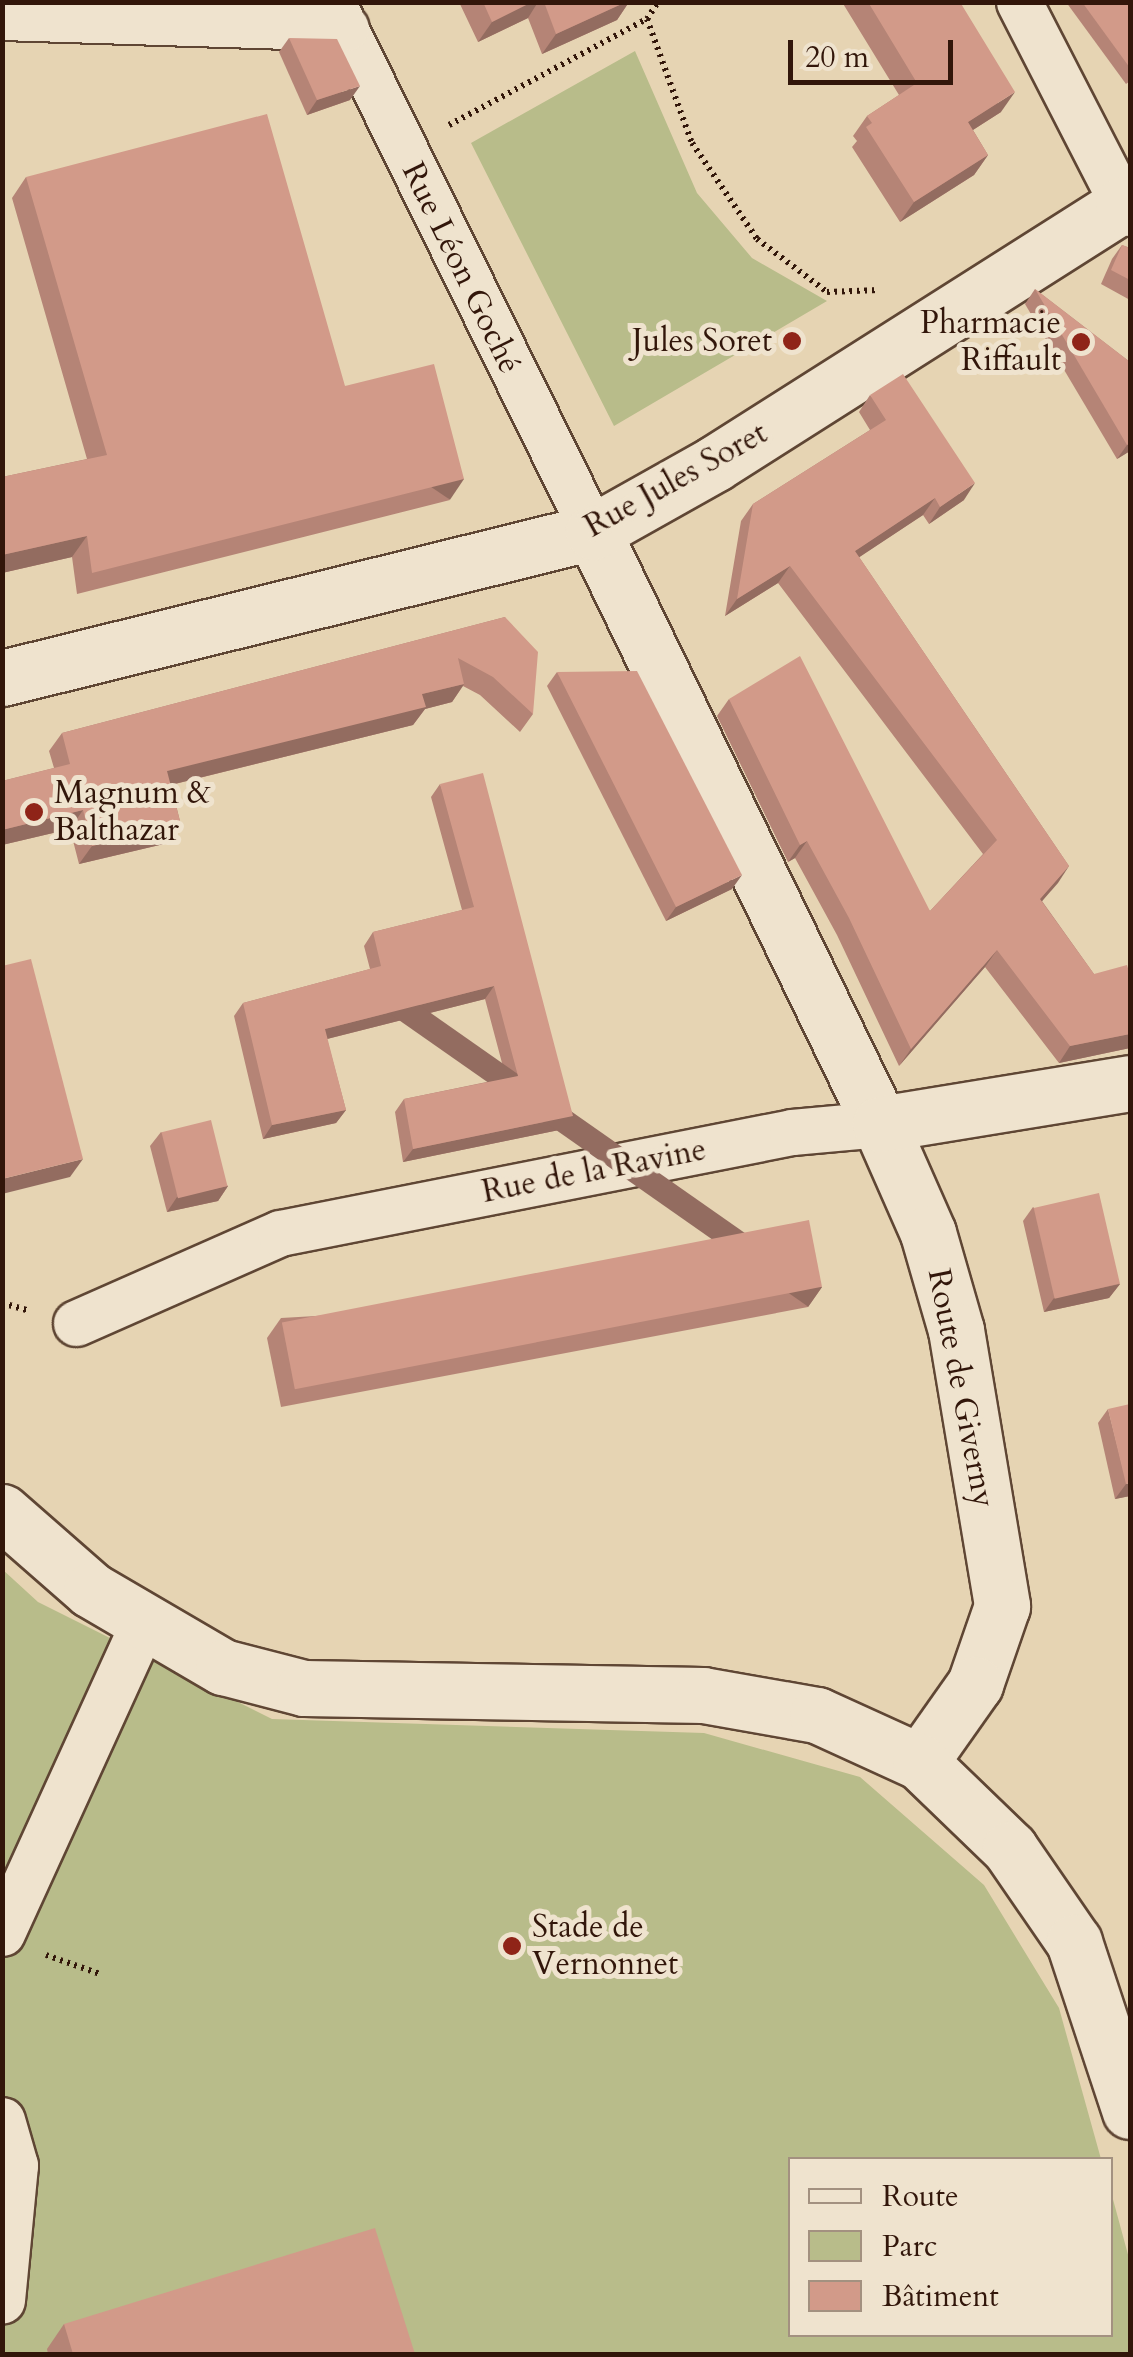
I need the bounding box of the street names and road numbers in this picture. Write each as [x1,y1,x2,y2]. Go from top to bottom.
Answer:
street label: Rue Léon Goché [393,156,529,380]
street label: Rue Jules Soret [578,414,774,546]
street label: Rue de la Ravine [479,1130,709,1212]
street label: Route de Giverny [919,1265,1003,1511]

